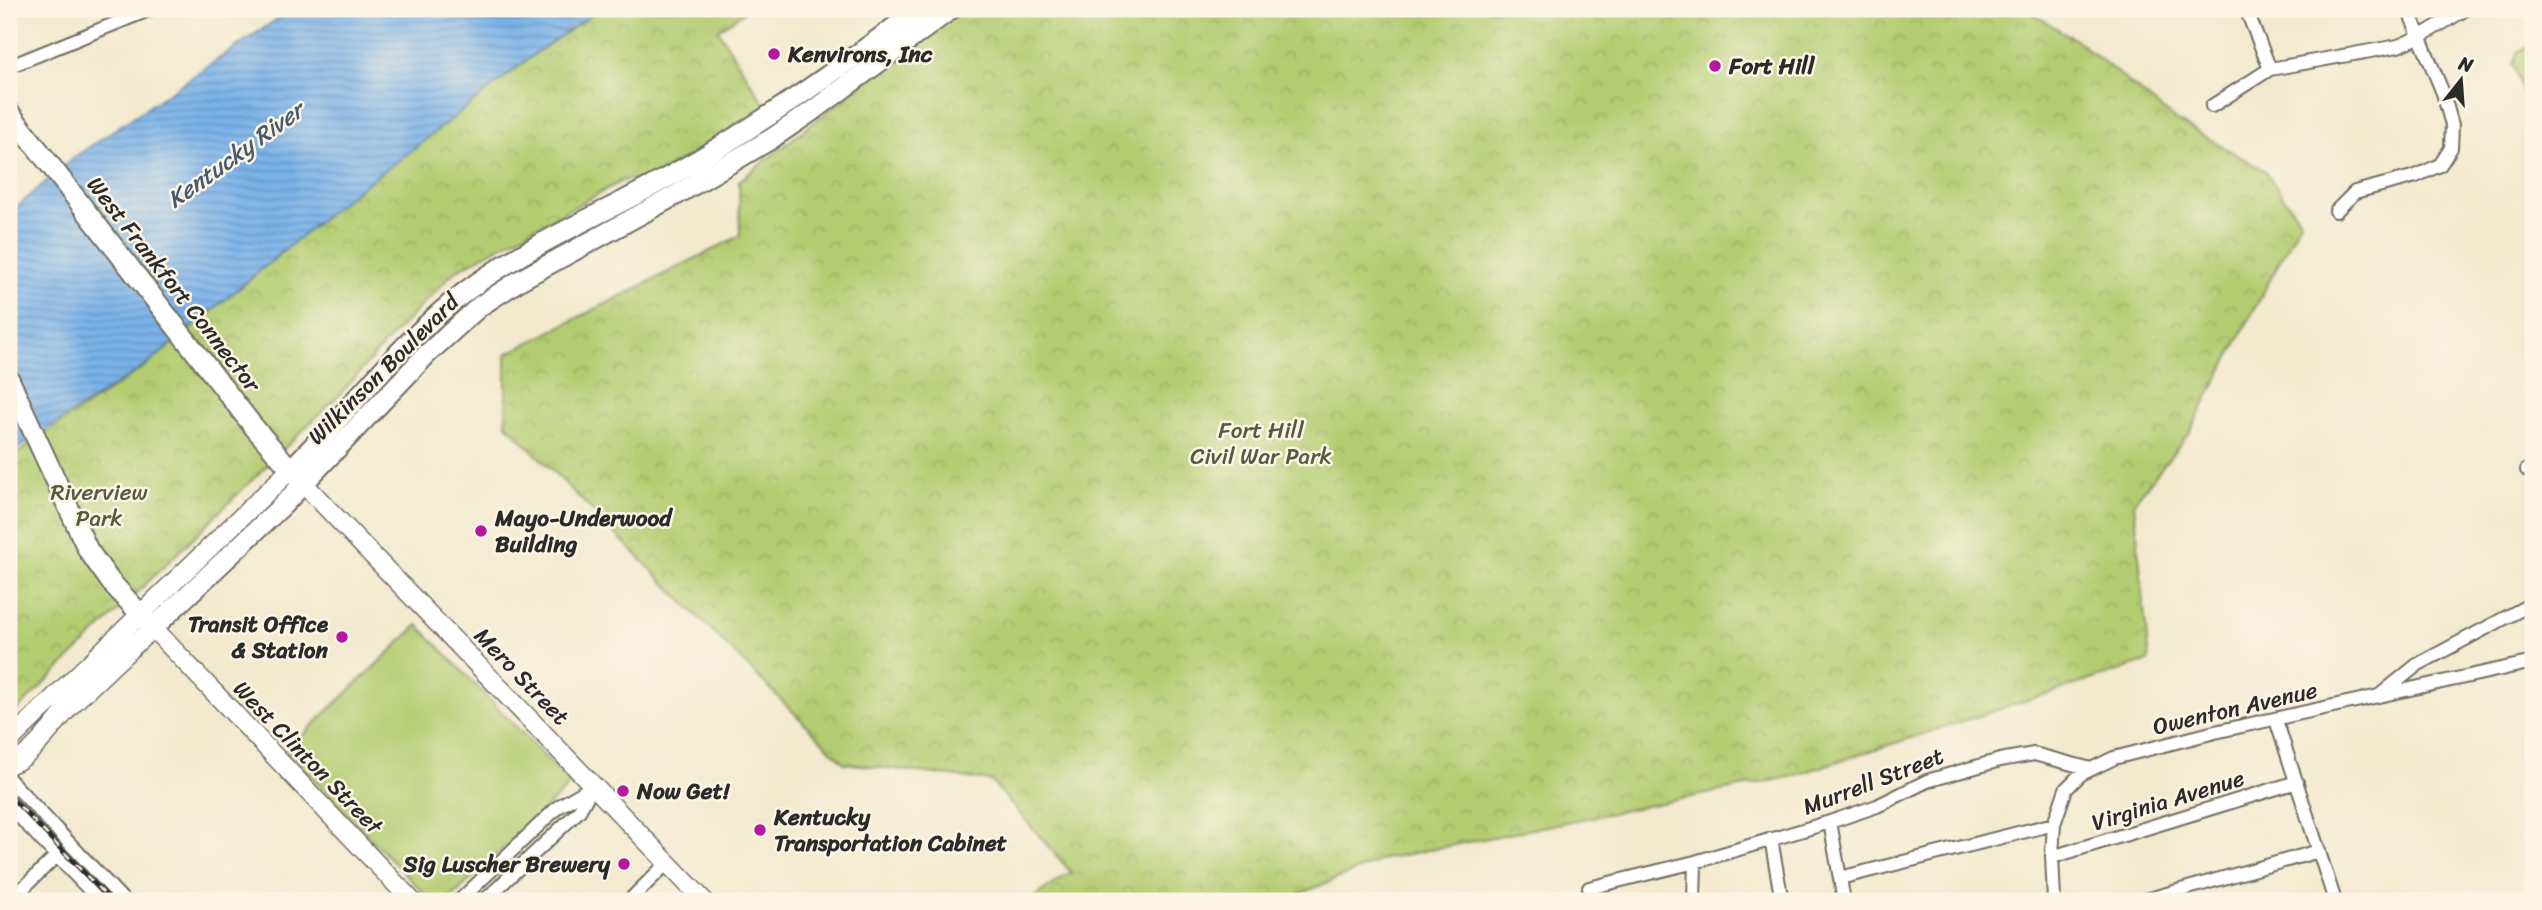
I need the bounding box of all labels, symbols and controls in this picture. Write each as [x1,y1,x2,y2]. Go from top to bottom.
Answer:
place label: Kenvirons, Inc [787,34,933,75]
marker: Kenvirons, Inc [766,46,782,62]
place label: Fort Hill [1728,46,1816,87]
north arrow [2426,46,2496,116]
text: N [2454,46,2478,82]
marker: Fort Hill [1707,58,1723,74]
water label: Kentucky River [157,88,316,219]
street label: West Frankfort Connector [76,167,272,403]
street label: Wilkinson Boulevard [297,282,471,455]
park label: Fort Hill Civil War Park [1190,410,1332,477]
park label: Riverview Park [50,472,149,539]
place label: Mayo-Underwood Building [494,498,673,565]
marker: Mayo-Underwood Building [473,523,489,539]
place label: Transit Office & Station [188,604,329,671]
street label: Mero Street [464,617,580,735]
marker: Transit Office & Station [334,629,350,645]
street label: West Clinton Street [223,670,394,846]
street label: Owenton Avenue [2149,670,2322,747]
street label: Murrell Street [1797,736,1950,827]
street label: Virginia Avenue [2087,758,2250,843]
place label: Now Get! [636,771,731,812]
marker: Now Get! [615,783,631,799]
place label: Kentucky Transportation Cabinet [773,797,1007,864]
marker: Kentucky Transportation Cabinet [752,822,768,838]
place label: Sig Luscher Brewery [402,844,611,885]
marker: Sig Luscher Brewery [616,856,632,872]

